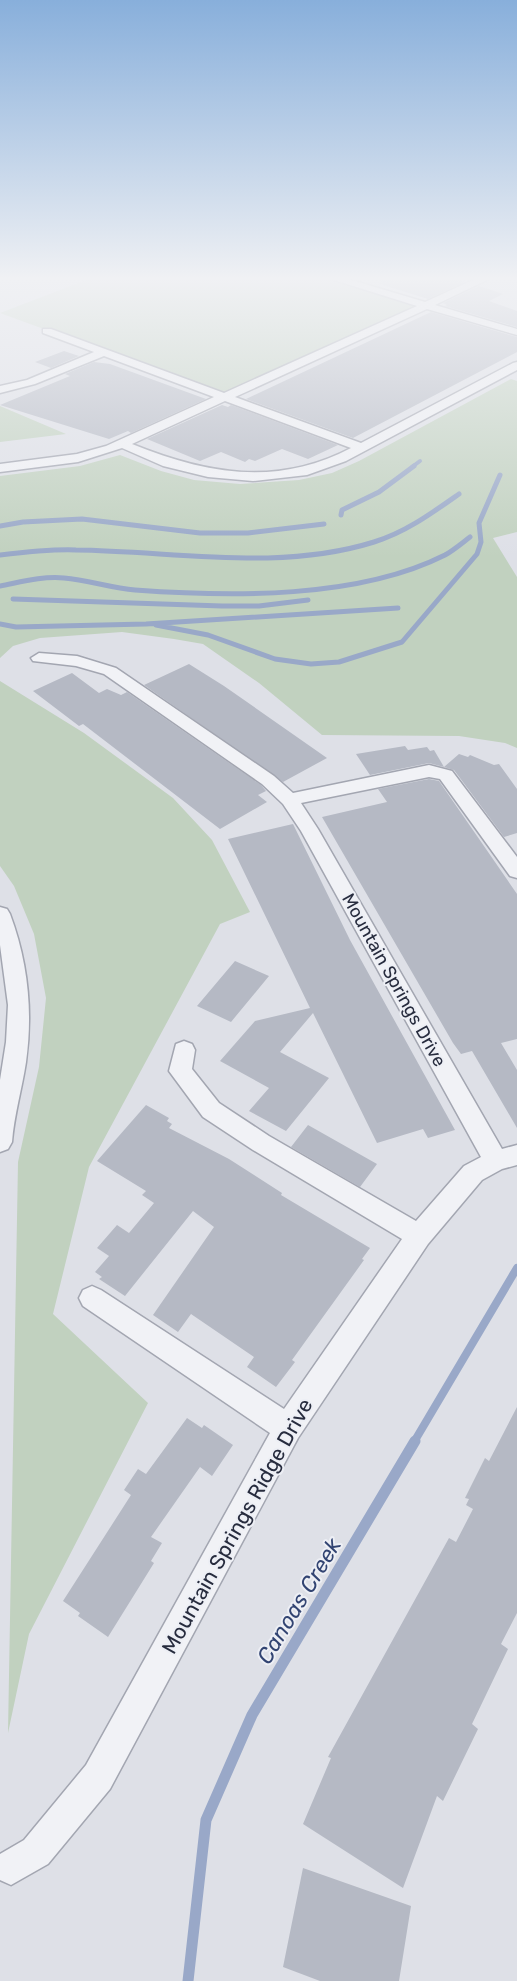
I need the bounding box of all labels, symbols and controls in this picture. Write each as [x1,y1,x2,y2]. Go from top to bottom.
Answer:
street label: Mountain Springs Drive [337,890,451,1070]
street label: Mountain Springs Ridge Drive [156,1394,318,1658]
water label: Canoas Creek [251,1533,347,1669]

